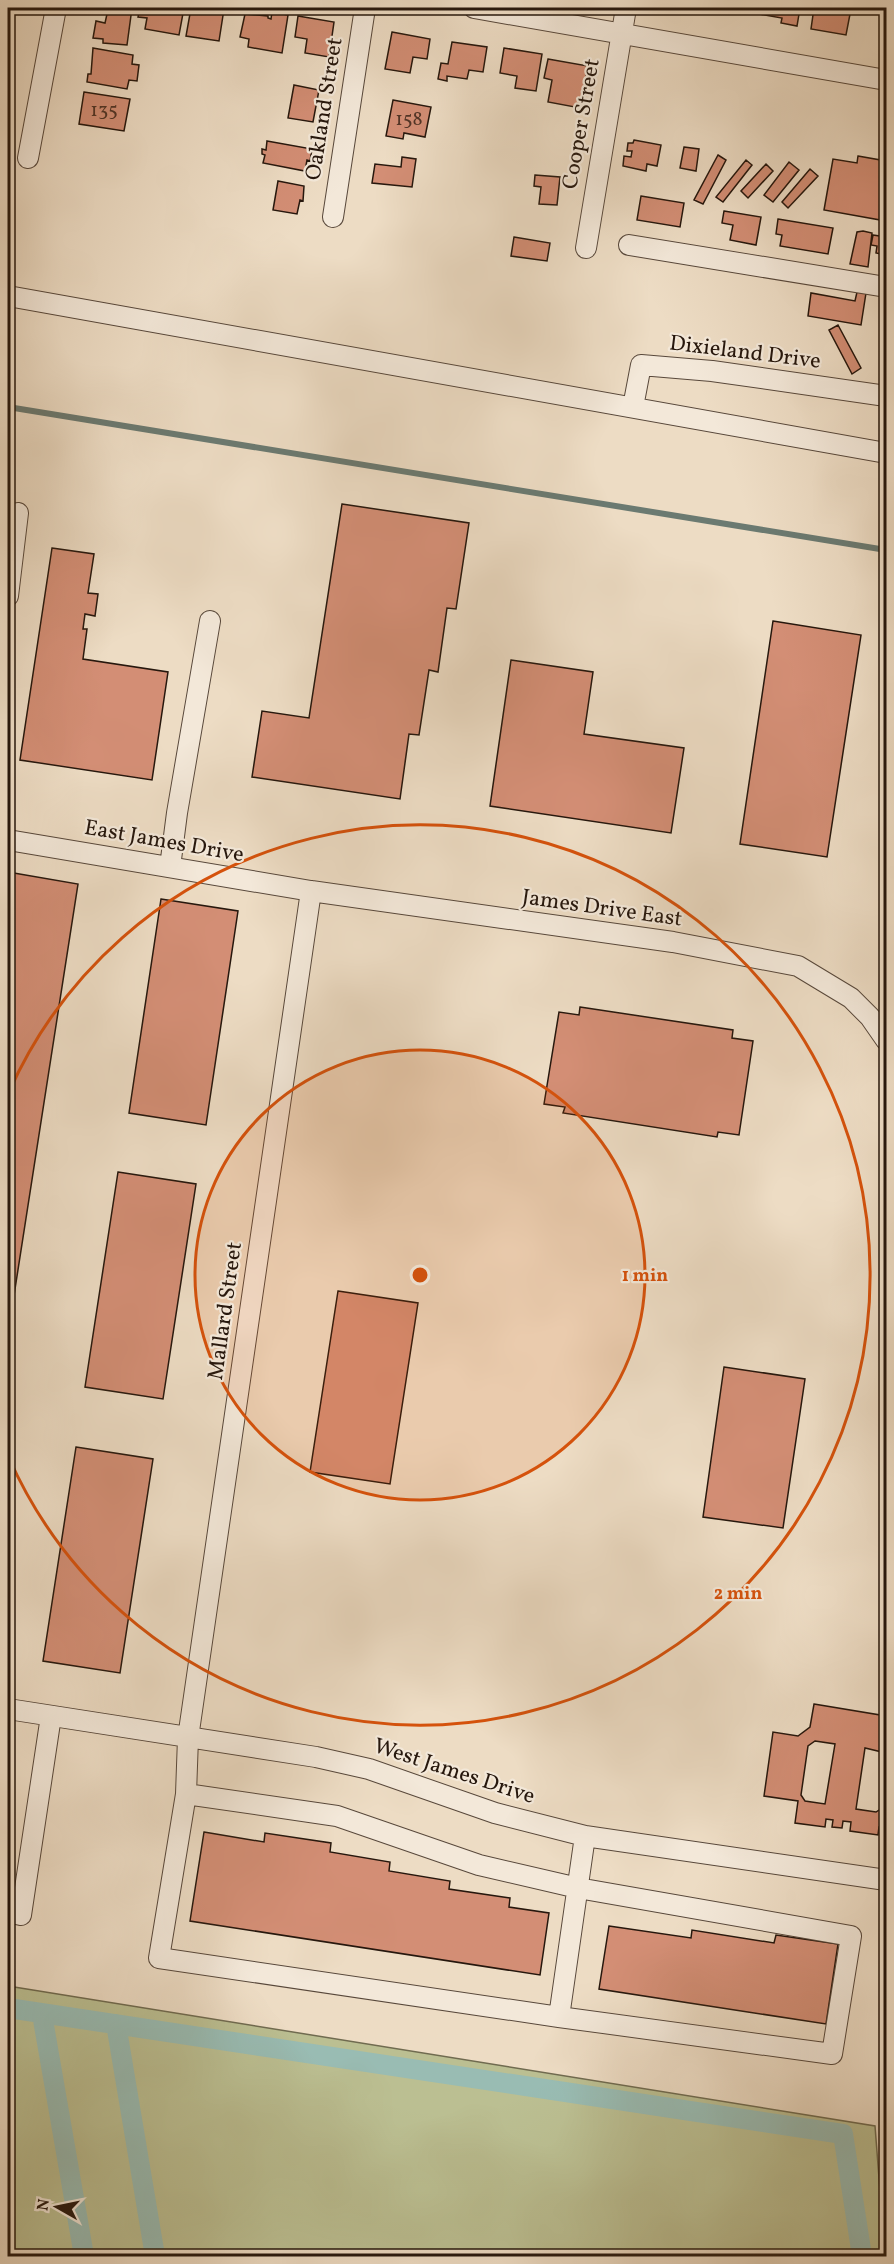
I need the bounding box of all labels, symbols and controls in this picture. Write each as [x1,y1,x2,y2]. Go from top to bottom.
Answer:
street label: Oakland Street [298,35,352,183]
street label: Cooper Street [555,56,609,192]
house number: 135 [90,97,118,125]
house number: 158 [395,106,423,134]
street label: Dixieland Drive [667,328,823,378]
street label: East James Drive [82,813,246,871]
street label: James Drive East [520,882,684,936]
street label: Mallard Street [201,1240,251,1382]
text: 1 min [622,1264,668,1289]
centre of rings [410,1265,430,1285]
text: 2 min [714,1582,762,1607]
street label: West James Drive [369,1731,539,1813]
north arrow [27,2177,87,2237]
text: N [32,2197,56,2212]

